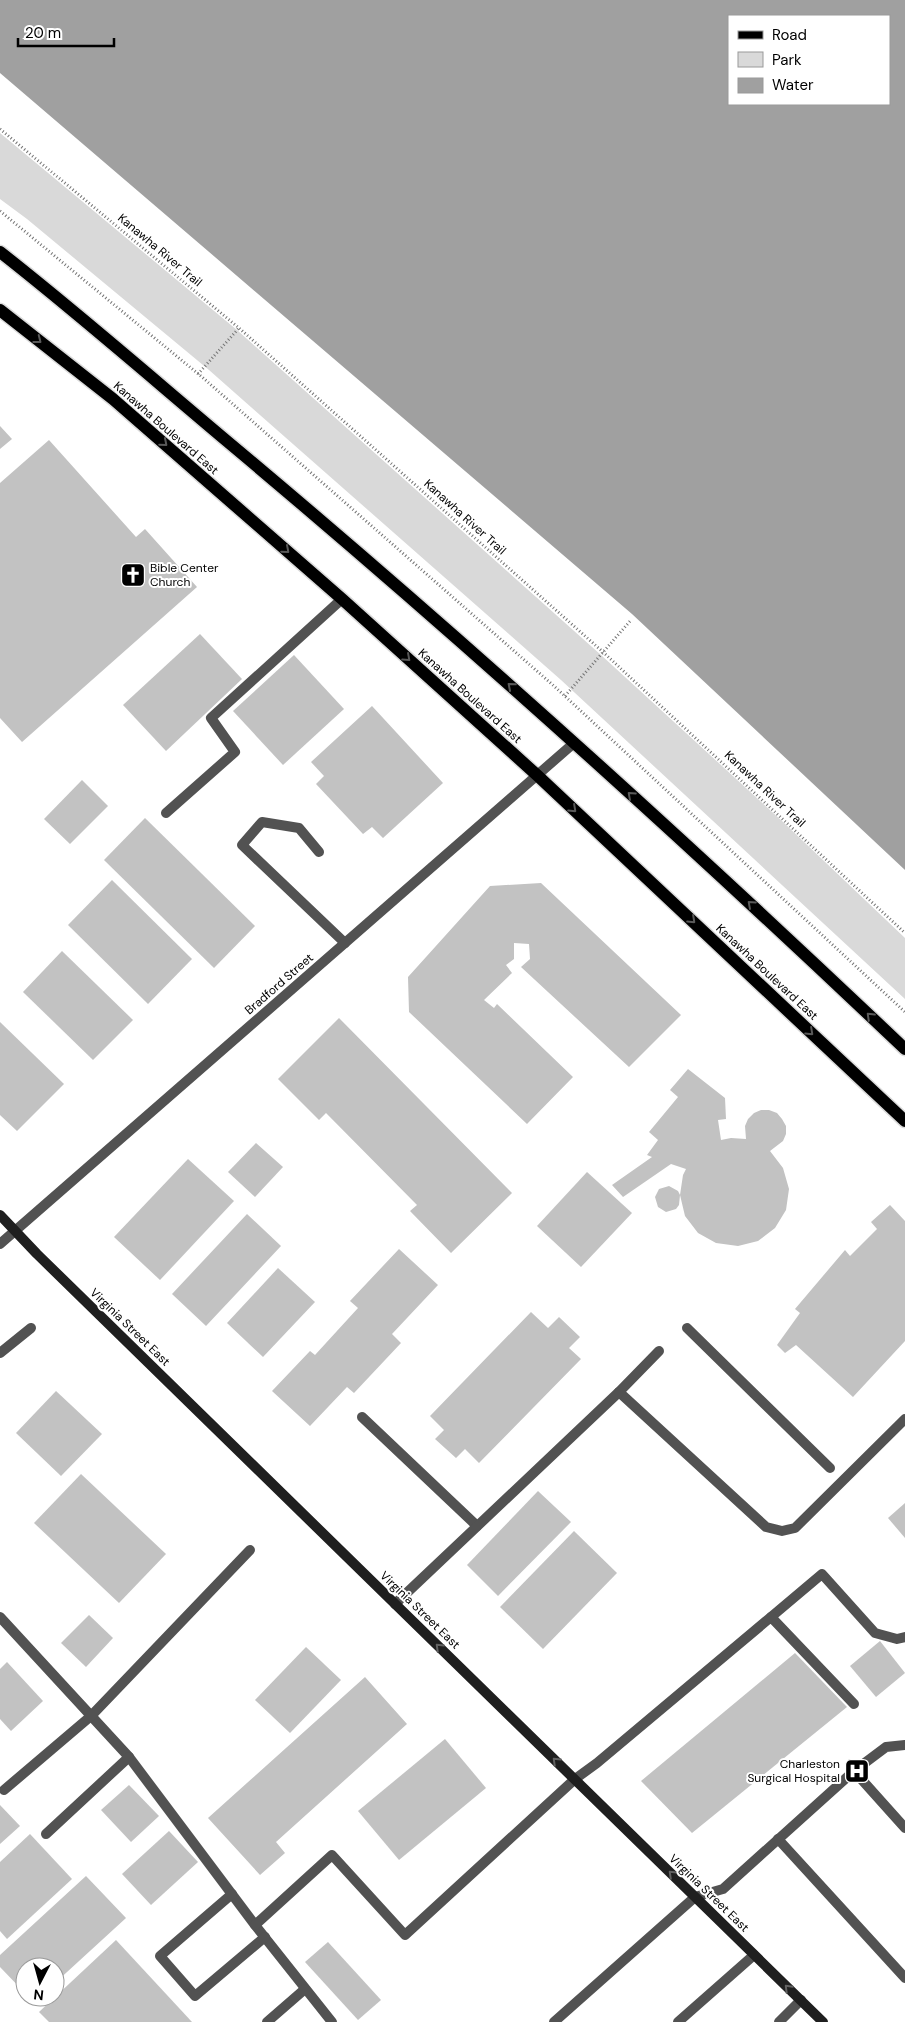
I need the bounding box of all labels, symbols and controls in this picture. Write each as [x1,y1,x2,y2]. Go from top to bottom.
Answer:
scale bar [18,15,114,47]
legend [728,15,890,105]
text: 20 m [25,23,61,43]
text: Road [772,25,807,45]
text: Park [772,50,802,70]
text: Water [772,75,814,95]
street label: Kanawha River Trail [114,210,206,290]
one-way arrow [32,334,41,342]
street label: Kanawha Boulevard East [110,378,222,478]
one-way arrow [158,437,167,446]
street label: Kanawha River Trail [420,476,510,558]
one-way arrow [280,544,289,553]
place label: Bible Center Church [150,560,219,590]
church icon: Bible Center Church [120,562,146,588]
street label: Kanawha Boulevard East [415,645,525,747]
one-way arrow [402,652,411,661]
one-way arrow [507,683,516,692]
street label: Kanawha River Trail [721,747,809,831]
one-way arrow [628,792,637,801]
one-way arrow [568,803,577,812]
one-way arrow [748,901,757,910]
one-way arrow [687,914,696,923]
street label: Kanawha Boulevard East [713,920,822,1024]
street label: Bradford Street [241,950,317,1018]
one-way arrow [866,1013,875,1022]
one-way arrow [805,1026,814,1035]
street label: Virginia Street East [87,1285,174,1370]
street label: Virginia Street East [377,1568,464,1653]
one-way arrow [436,1644,445,1653]
place label: Charleston Surgical Hospital [747,1756,840,1786]
one-way arrow [553,1757,562,1766]
hospital icon: Charleston Surgical Hospital [844,1758,870,1784]
street label: Virginia Street East [666,1851,753,1936]
one-way arrow [669,1871,678,1880]
north arrow [15,1957,65,2007]
text: N [33,1985,45,2004]
one-way arrow [785,1985,794,1994]

